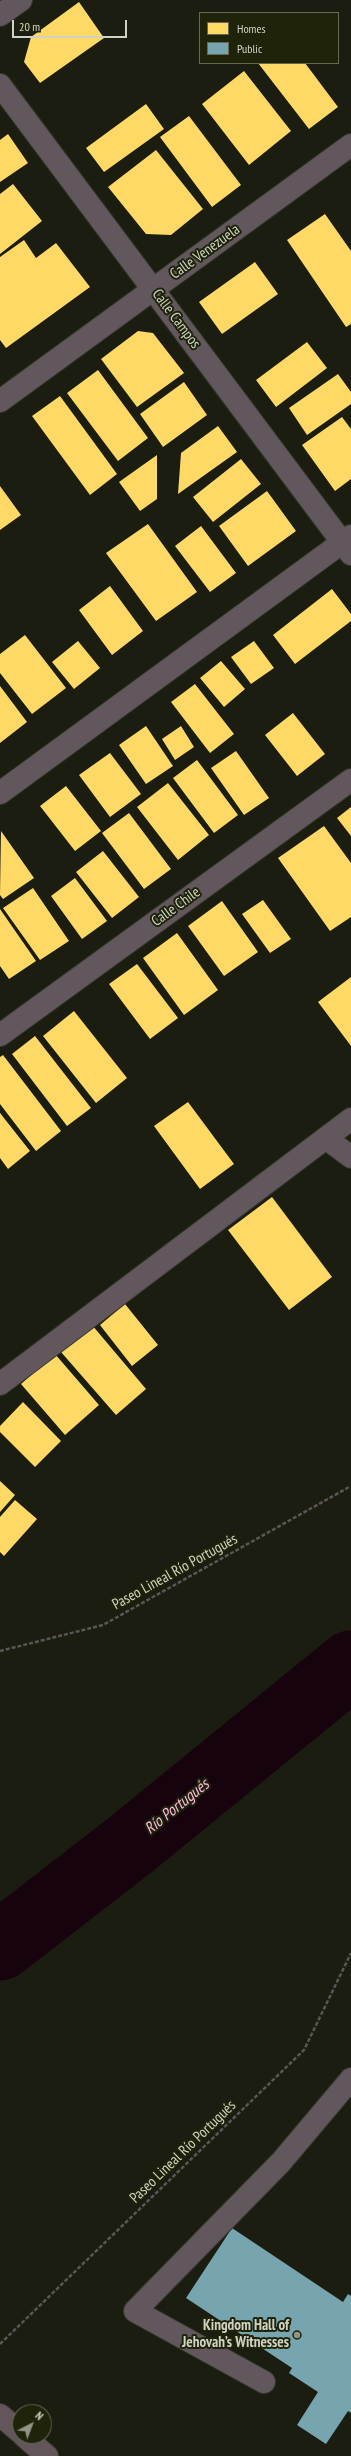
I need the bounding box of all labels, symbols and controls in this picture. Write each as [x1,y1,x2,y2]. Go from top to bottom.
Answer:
scale bar [14,12,129,38]
legend [199,12,339,64]
text: 20 m [19,19,40,34]
text: Homes [237,21,265,36]
text: Public [237,41,262,56]
street label: Calle Venezuela [167,221,243,283]
street label: Calle Campos [148,286,204,352]
street label: Calle Chile [148,883,204,931]
street label: Paseo Lineal Río Portugués [109,1530,241,1614]
water label: Río Portugués [141,1775,213,1839]
street label: Paseo Lineal Río Portugués [126,2097,240,2207]
place label: Kingdom Hall of Jehovah’s Witnesses [182,2317,289,2352]
marker: Kingdom Hall of Jehovah’s Witnesses [292,2330,302,2340]
north arrow [12,2404,52,2444]
text: N [32,2409,46,2423]

